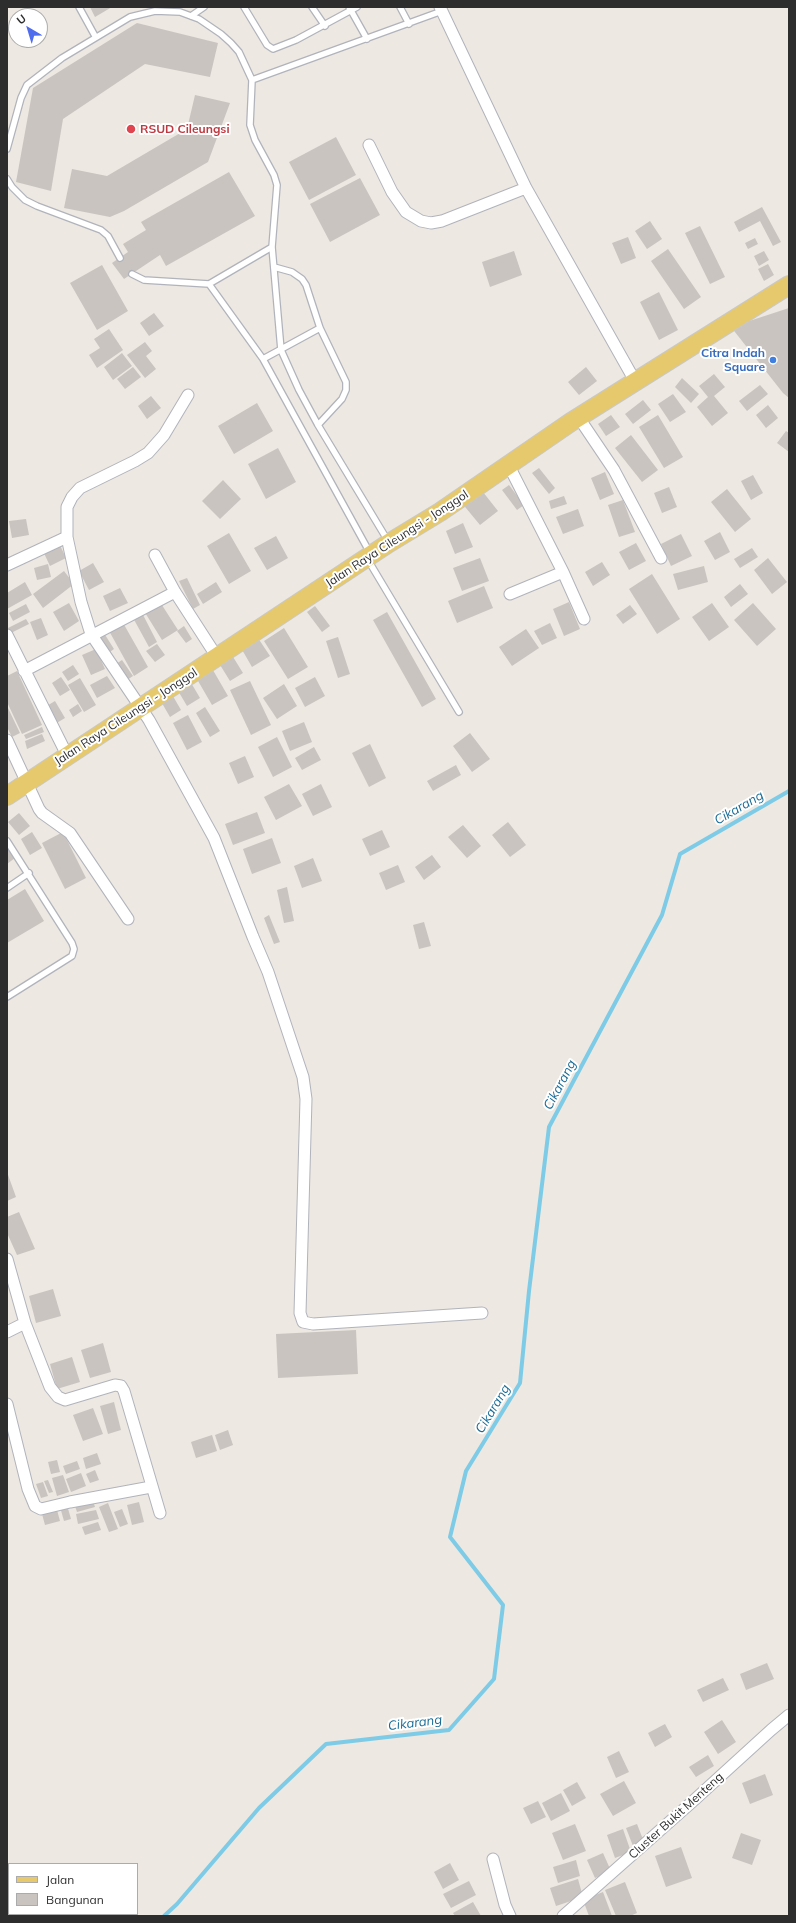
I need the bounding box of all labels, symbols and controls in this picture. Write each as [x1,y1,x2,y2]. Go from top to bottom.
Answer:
north arrow [8,8,48,48]
text: U [14,11,29,27]
place label: RSUD Cileungsi [140,122,230,136]
marker: RSUD Cileungsi [125,123,137,135]
place label: Citra Indah Square [701,346,765,374]
marker: Citra Indah Square [768,355,778,365]
street label: Jalan Raya Cileungsi - Jonggol [323,487,471,591]
street label: Jalan Raya Cileungsi - Jonggol [52,665,200,769]
water label: Cikarang [712,788,766,828]
water label: Cikarang [540,1057,580,1113]
water label: Cikarang [472,1382,514,1436]
water label: Cikarang [387,1712,443,1734]
street label: Cluster Bukit Menteng [626,1770,726,1862]
legend [8,1863,138,1915]
text: Jalan [46,1872,74,1887]
text: Bangunan [46,1892,104,1907]

